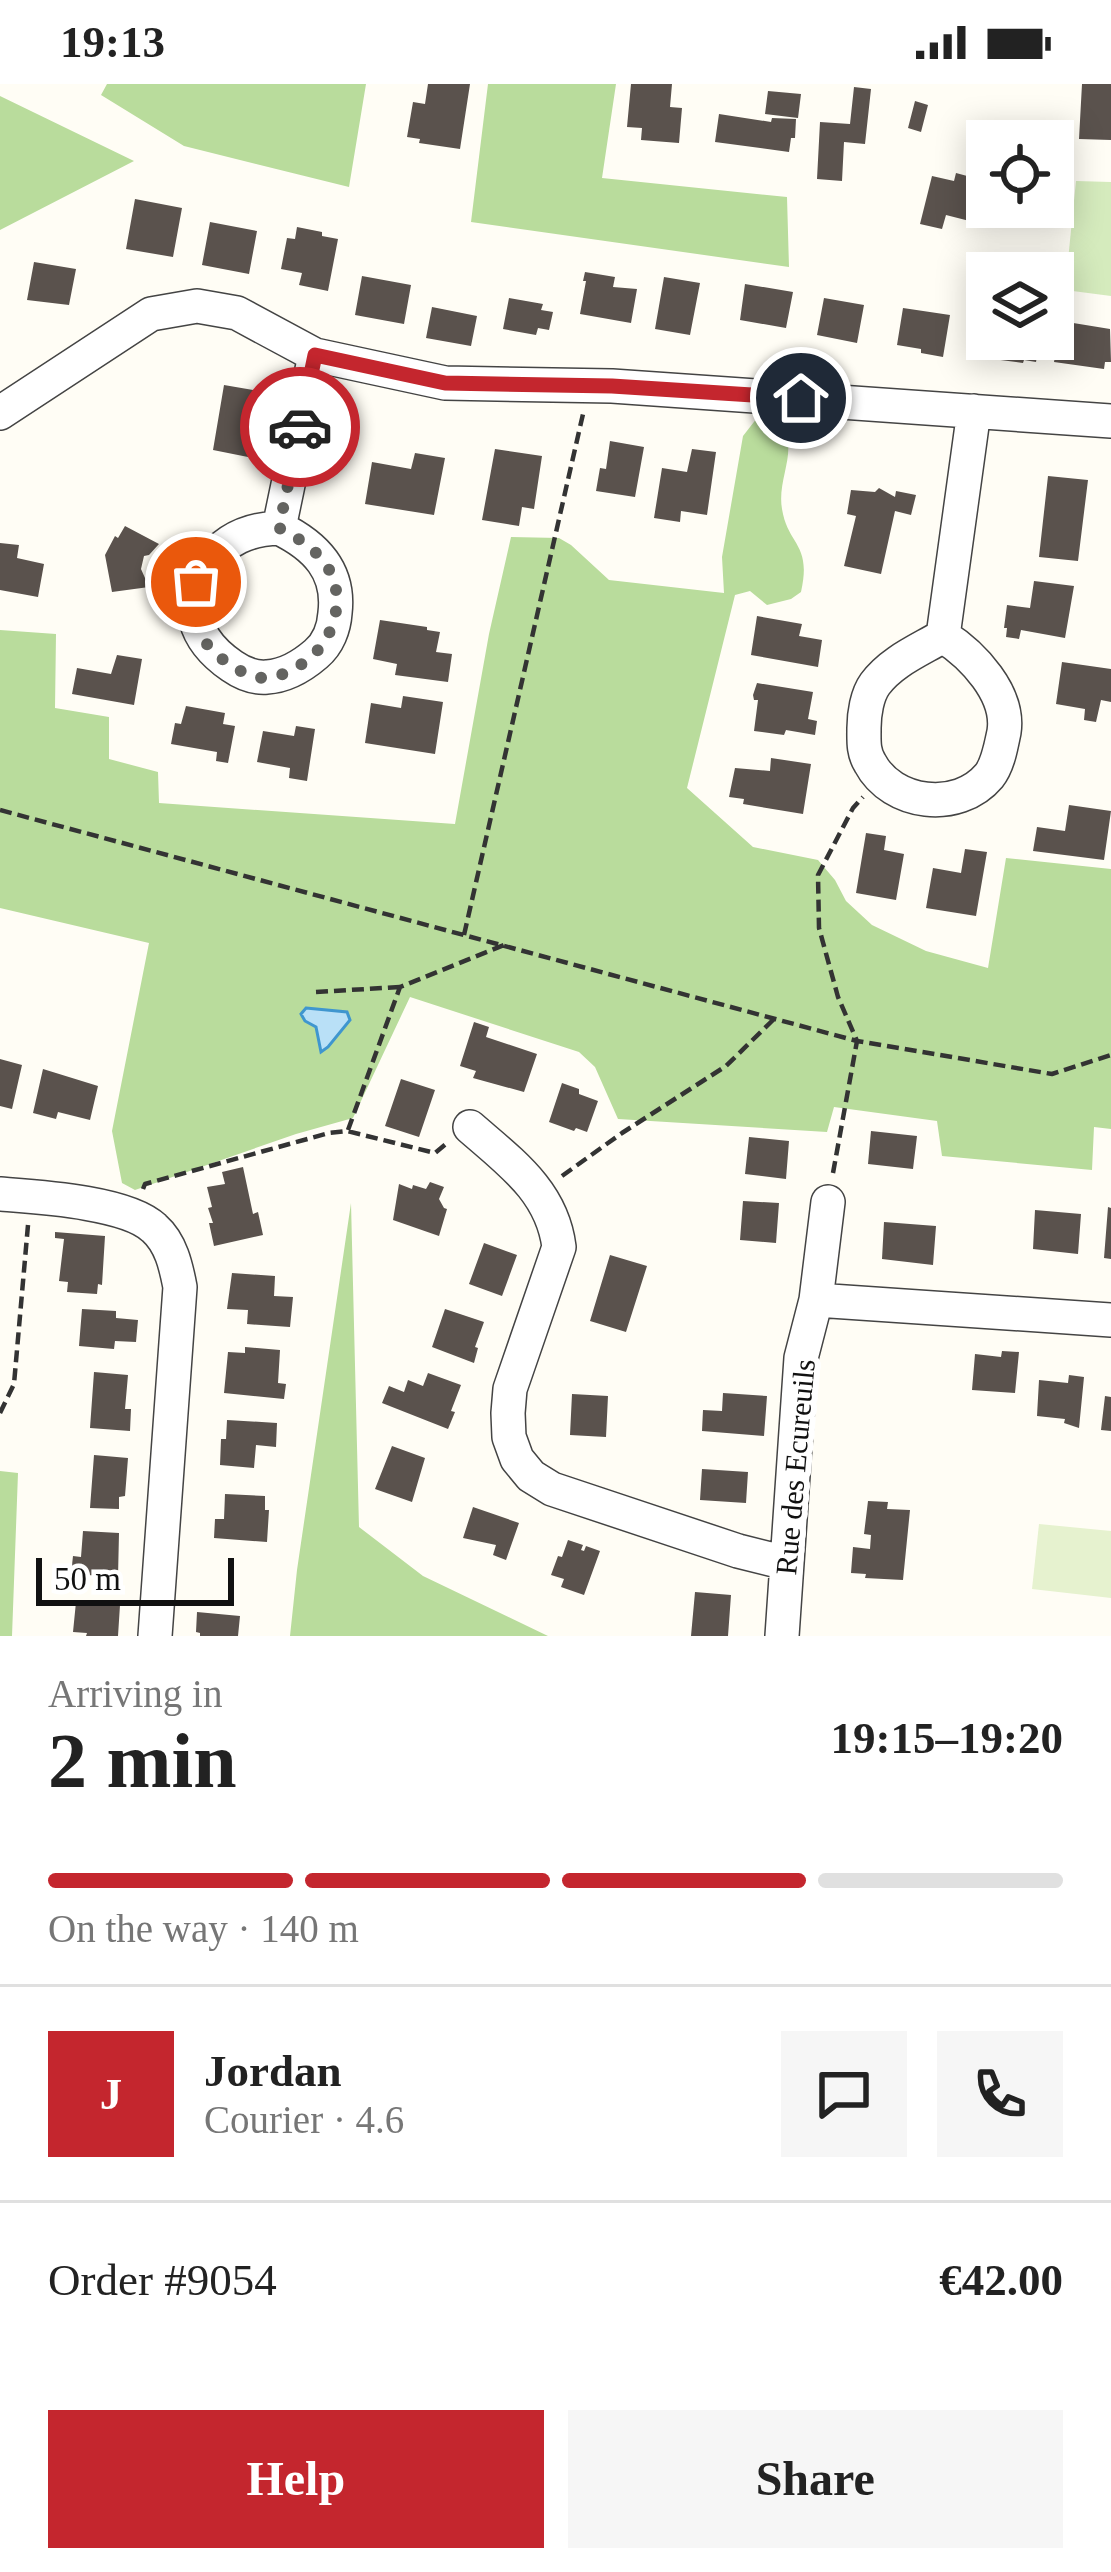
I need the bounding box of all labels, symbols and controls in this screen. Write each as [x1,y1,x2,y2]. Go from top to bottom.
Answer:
text: 19:13 [60,17,165,67]
map controls [966,120,1074,360]
button: locate [966,120,1074,228]
button: layers [966,252,1074,360]
pin [750,347,852,449]
icon: home [768,365,834,431]
courier [240,367,360,487]
icon: car [267,394,333,460]
pin [145,531,247,633]
icon: bag [163,549,229,615]
street label: Rue des Ecureuils [769,1358,821,1576]
scale bar [36,1552,234,1605]
text: 50 m [54,1561,121,1597]
text: Arriving in [48,1672,222,1715]
text: 19:15–19:20 [831,1713,1063,1763]
text: 2 min [48,1717,237,1804]
text: On the way · 140 m [48,1907,359,1950]
button: chat [781,2031,907,2157]
button: phone [937,2031,1063,2157]
text: Jordan [204,2046,342,2096]
text: J [100,2069,122,2119]
text: Courier · 4.6 [204,2098,404,2141]
text: Order #9054 [48,2255,277,2305]
text: €42.00 [939,2255,1063,2305]
button: Help [48,2410,544,2548]
button: Share [568,2410,1063,2548]

